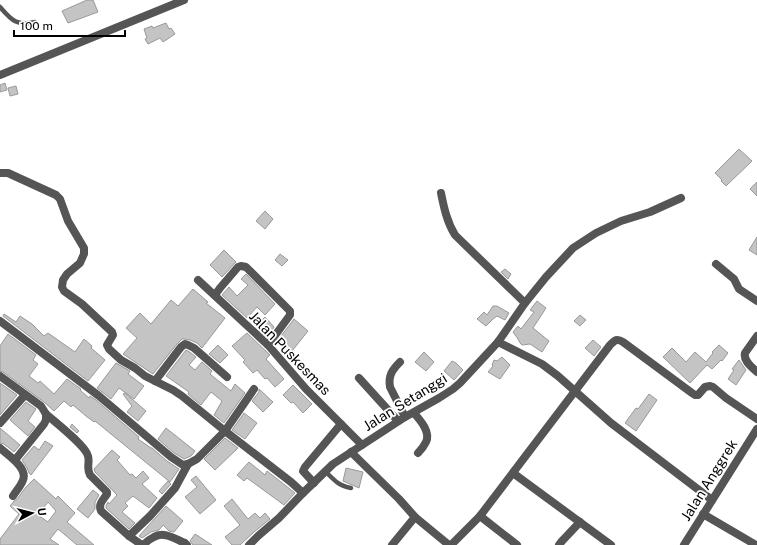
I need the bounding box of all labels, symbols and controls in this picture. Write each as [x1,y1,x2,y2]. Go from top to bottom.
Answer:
scale bar [14,12,125,38]
text: 100 m [20,19,53,33]
street label: Jalan Puskesmas [246,308,334,398]
street label: Jalan Setanggi [360,370,450,434]
street label: Jalan Anggrek [678,436,740,524]
north arrow [12,493,52,533]
text: U [35,507,48,516]

